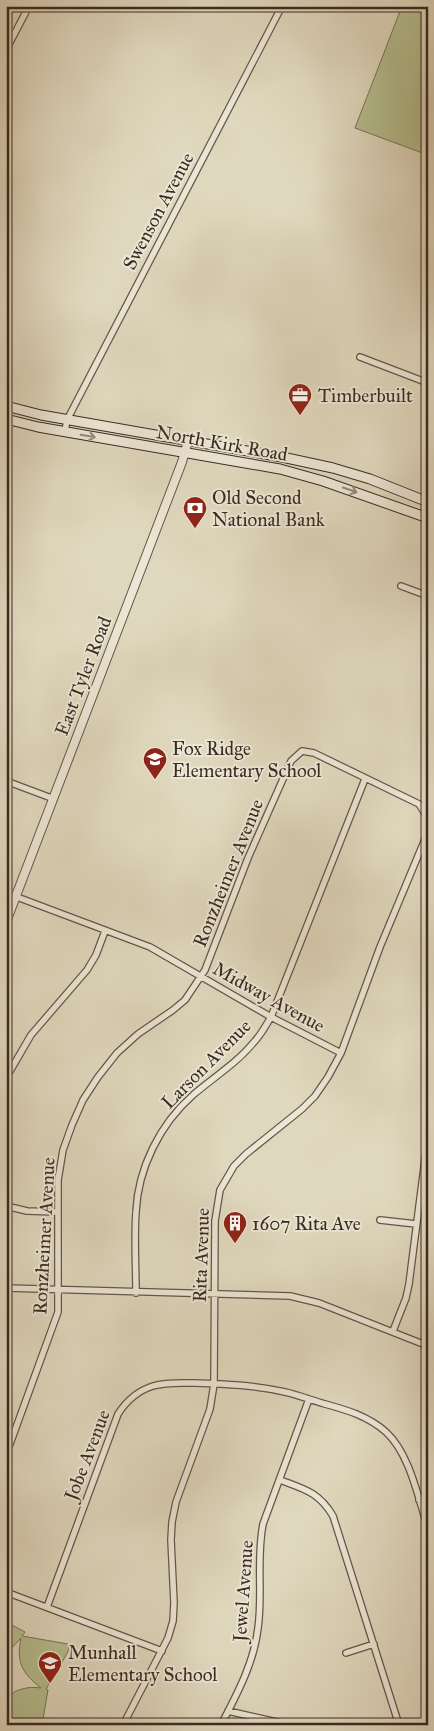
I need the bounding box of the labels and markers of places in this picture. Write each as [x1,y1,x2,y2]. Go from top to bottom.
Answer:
office icon: Timberbuilt [287,382,313,416]
place label: Timberbuilt [318,384,413,407]
place label: Old Second National Bank [212,486,325,531]
bank icon: Old Second National Bank [182,495,208,529]
place label: Fox Ridge Elementary School [172,737,322,782]
school or university icon: Fox Ridge Elementary School [142,746,168,780]
building icon: 1607 Rita Ave [222,1210,248,1244]
place label: 1607 Rita Ave [252,1212,361,1235]
place label: Munhall Elementary School [68,1641,218,1686]
school or university icon: Munhall Elementary School [37,1650,63,1684]

